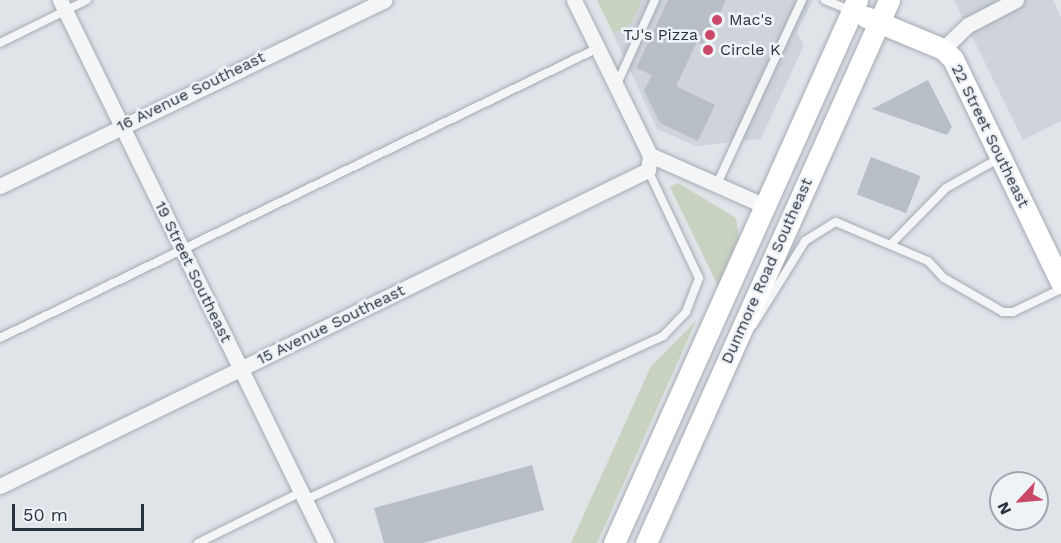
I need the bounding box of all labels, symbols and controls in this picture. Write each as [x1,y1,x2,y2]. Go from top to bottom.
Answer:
place label: Mac's [729,10,772,30]
marker: Mac's [710,13,724,27]
place label: TJ's Pizza [623,25,698,45]
marker: TJ's Pizza [703,28,717,42]
place label: Circle K [720,40,781,60]
marker: Circle K [701,43,715,57]
street label: 16 Avenue Southeast [113,48,269,136]
street label: 22 Street Southeast [947,61,1033,211]
street label: Dunmore Road Southeast [717,175,817,367]
street label: 19 Street Southeast [150,198,236,346]
street label: 15 Avenue Southeast [254,281,408,369]
north arrow [989,471,1049,531]
scale bar [15,492,147,530]
text: N [993,499,1015,518]
text: 50 m [23,504,68,525]

